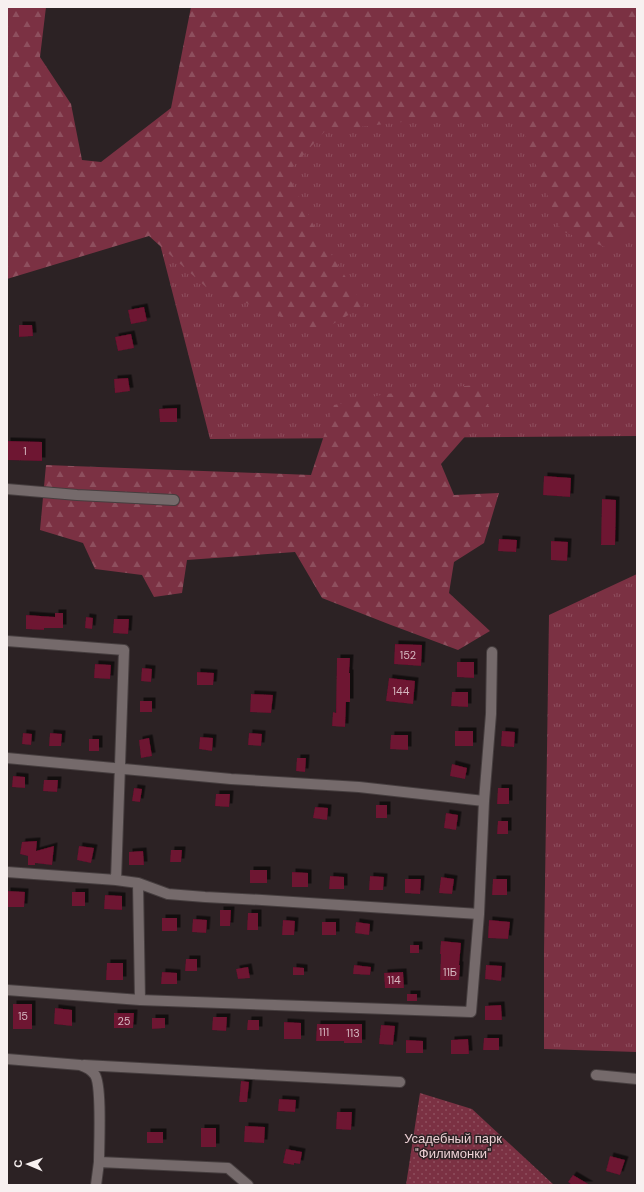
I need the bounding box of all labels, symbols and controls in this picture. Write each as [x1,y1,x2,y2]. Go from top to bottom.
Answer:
house number: 1 [23,444,27,458]
house number: 152 [400,648,416,662]
house number: 144 [393,684,410,698]
house number: 11Б [443,965,457,979]
house number: 114 [387,973,401,987]
house number: 15 [18,1009,28,1023]
house number: 25 [117,1014,131,1028]
house number: 111 [319,1025,329,1039]
house number: 113 [346,1026,360,1040]
park label: Усадебный парк "Филимонки" [404,1130,502,1162]
north arrow [8,1144,48,1184]
text: С [11,1159,25,1168]

